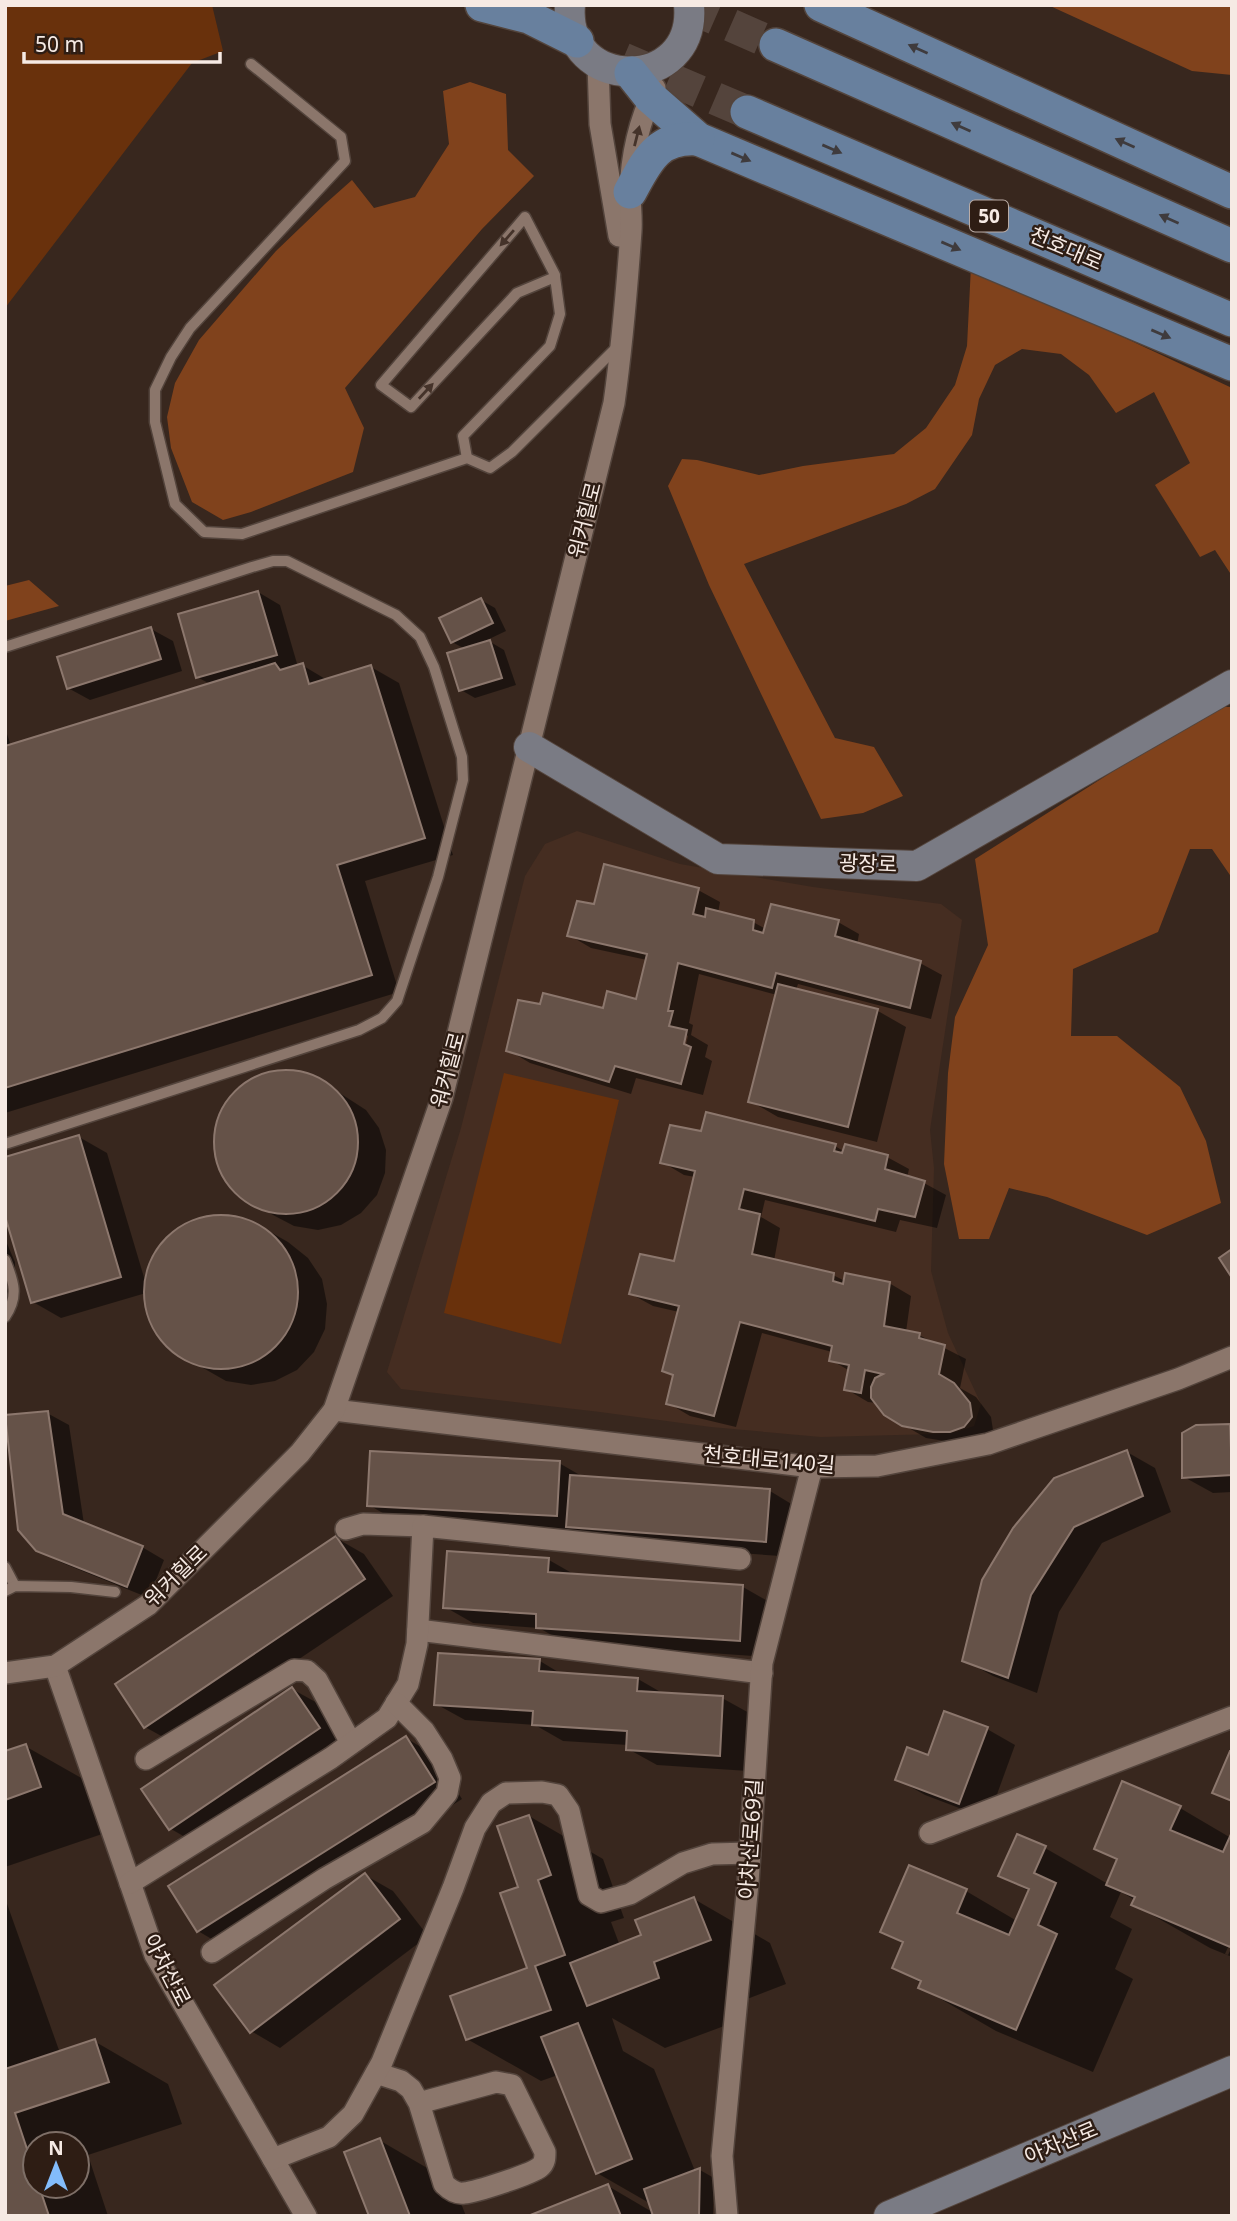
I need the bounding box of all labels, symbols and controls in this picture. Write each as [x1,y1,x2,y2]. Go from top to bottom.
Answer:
scale bar [24,21,220,65]
text: 50 m [35,30,84,58]
one-way arrow [908,43,928,55]
one-way arrow [951,121,971,133]
one-way arrow [632,125,643,147]
one-way arrow [1115,137,1135,149]
one-way arrow [822,143,843,154]
one-way arrow [731,152,752,163]
road number: 50 [970,200,1008,232]
one-way arrow [1159,213,1180,224]
street label: 천호대로 [1025,220,1107,276]
one-way arrow [500,230,515,247]
one-way arrow [941,240,961,252]
one-way arrow [1150,329,1171,340]
one-way arrow [417,383,433,400]
street label: 워커힐로 [561,479,607,561]
street label: 광장로 [839,848,897,878]
street label: 워커힐로 [424,1029,471,1111]
street label: 천호대로140길 [702,1439,836,1479]
street label: 워커힐로 [138,1538,213,1612]
street label: 아차산로69길 [732,1778,768,1900]
street label: 아차산로 [138,1929,198,2010]
street label: 아차산로 [1020,2114,1102,2170]
north arrow [21,2130,91,2200]
text: N [48,2135,64,2161]

